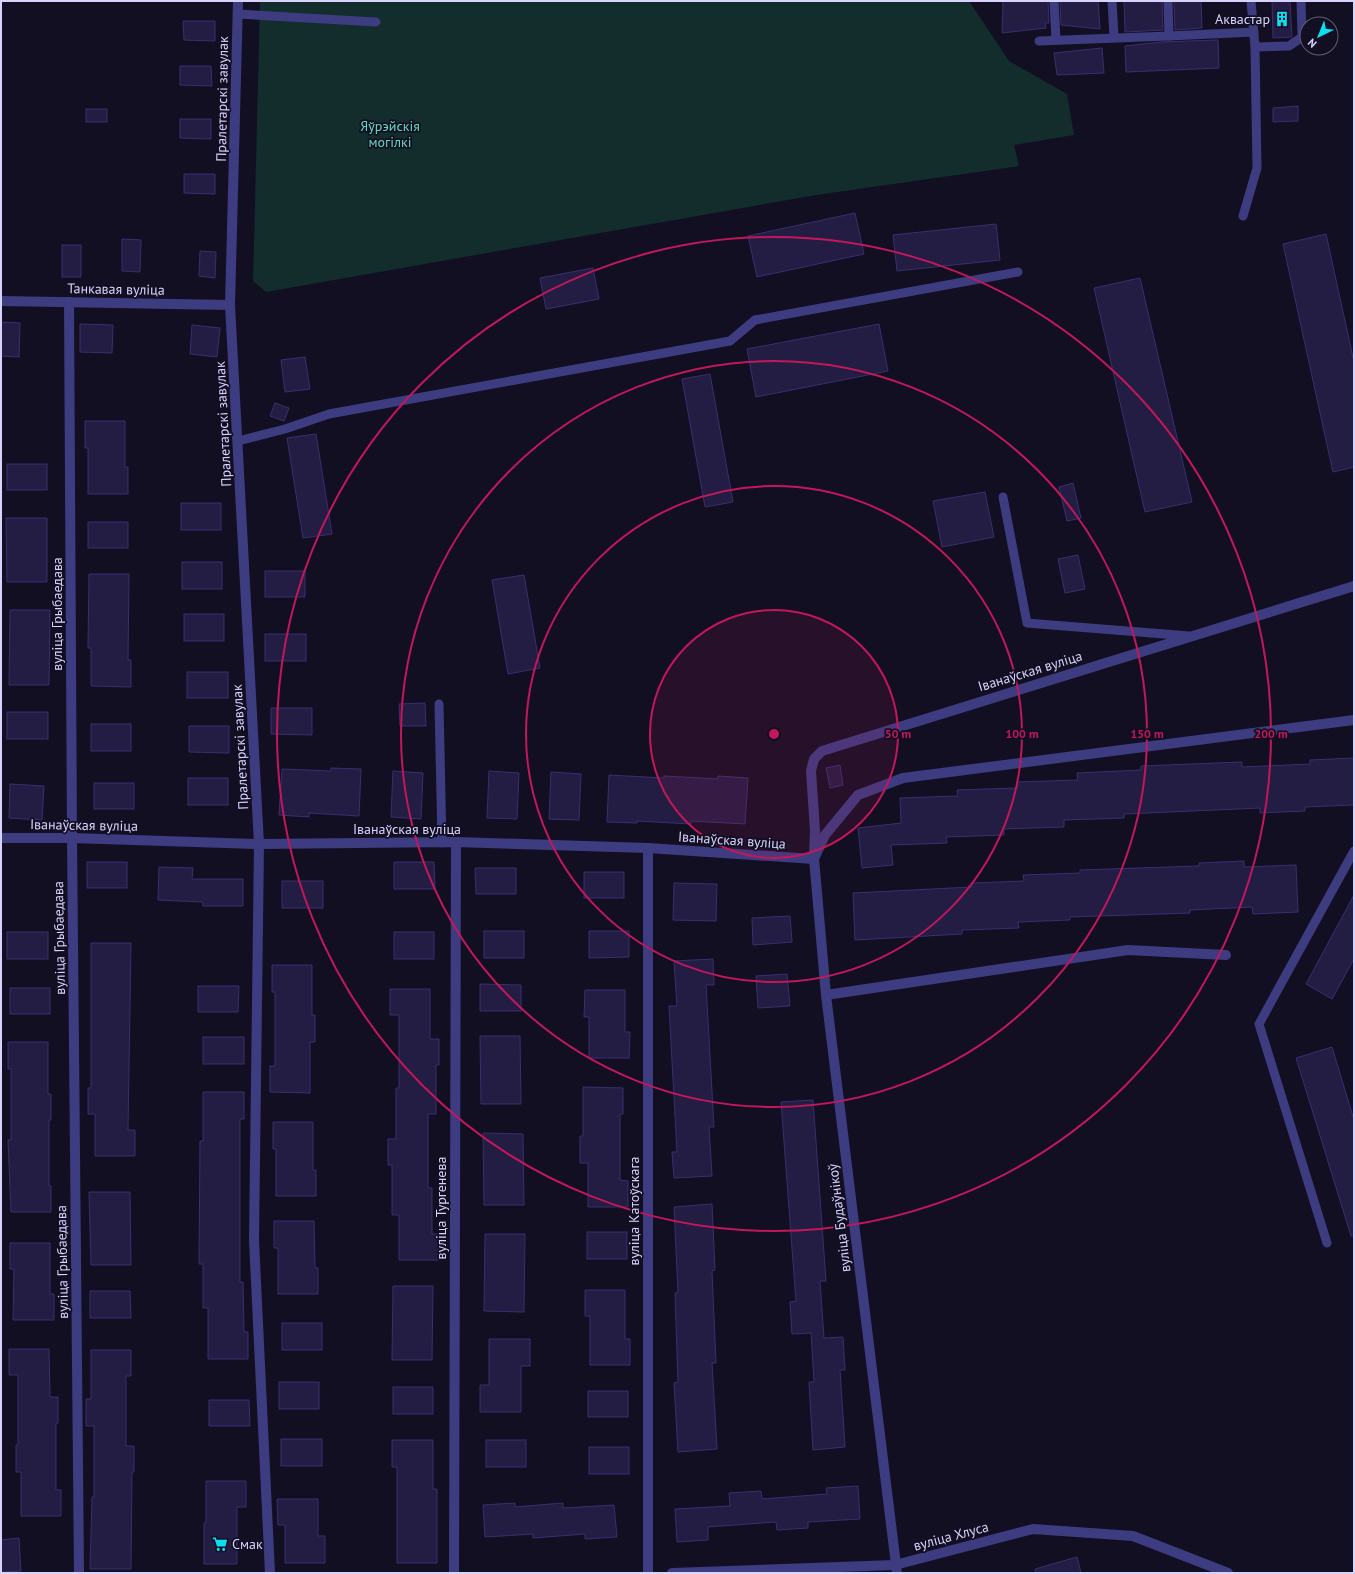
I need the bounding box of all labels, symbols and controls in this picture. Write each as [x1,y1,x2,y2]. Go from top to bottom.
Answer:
place label: Аквастар [1215,10,1270,28]
building icon: Аквастар [1273,10,1291,28]
north arrow [1299,16,1339,56]
street label: Пралетарскі завулак [212,36,232,162]
text: N [1305,36,1320,51]
park label: Яўрэйскія могілкі [360,117,420,151]
street label: Танкавая вуліца [67,279,165,299]
street label: Пралетарскі завулак [211,361,235,487]
street label: вуліца Грыбаедава [48,557,66,671]
street label: Іванаўская вуліца [976,647,1084,695]
street label: Пралетарскі завулак [228,684,252,810]
text: 50 m [885,726,911,741]
text: 100 m [1005,726,1039,741]
text: 150 m [1130,726,1164,741]
text: 200 m [1254,726,1288,741]
centre of rings [767,727,781,741]
street label: Іванаўская вуліца [30,815,138,835]
street label: Іванаўская вуліца [353,820,461,838]
street label: Іванаўская вуліца [677,827,787,853]
street label: вуліца Грыбаедава [49,881,69,995]
street label: вуліца Катоўскага [625,1156,643,1266]
street label: вуліца Тургенева [432,1157,450,1259]
street label: вуліца Будаўнікоў [823,1162,855,1273]
street label: вуліца Грыбаедава [52,1205,72,1319]
street label: вуліца Хлуса [911,1517,991,1555]
supermarket icon: Смак [211,1535,229,1553]
place label: Смак [232,1535,263,1553]

